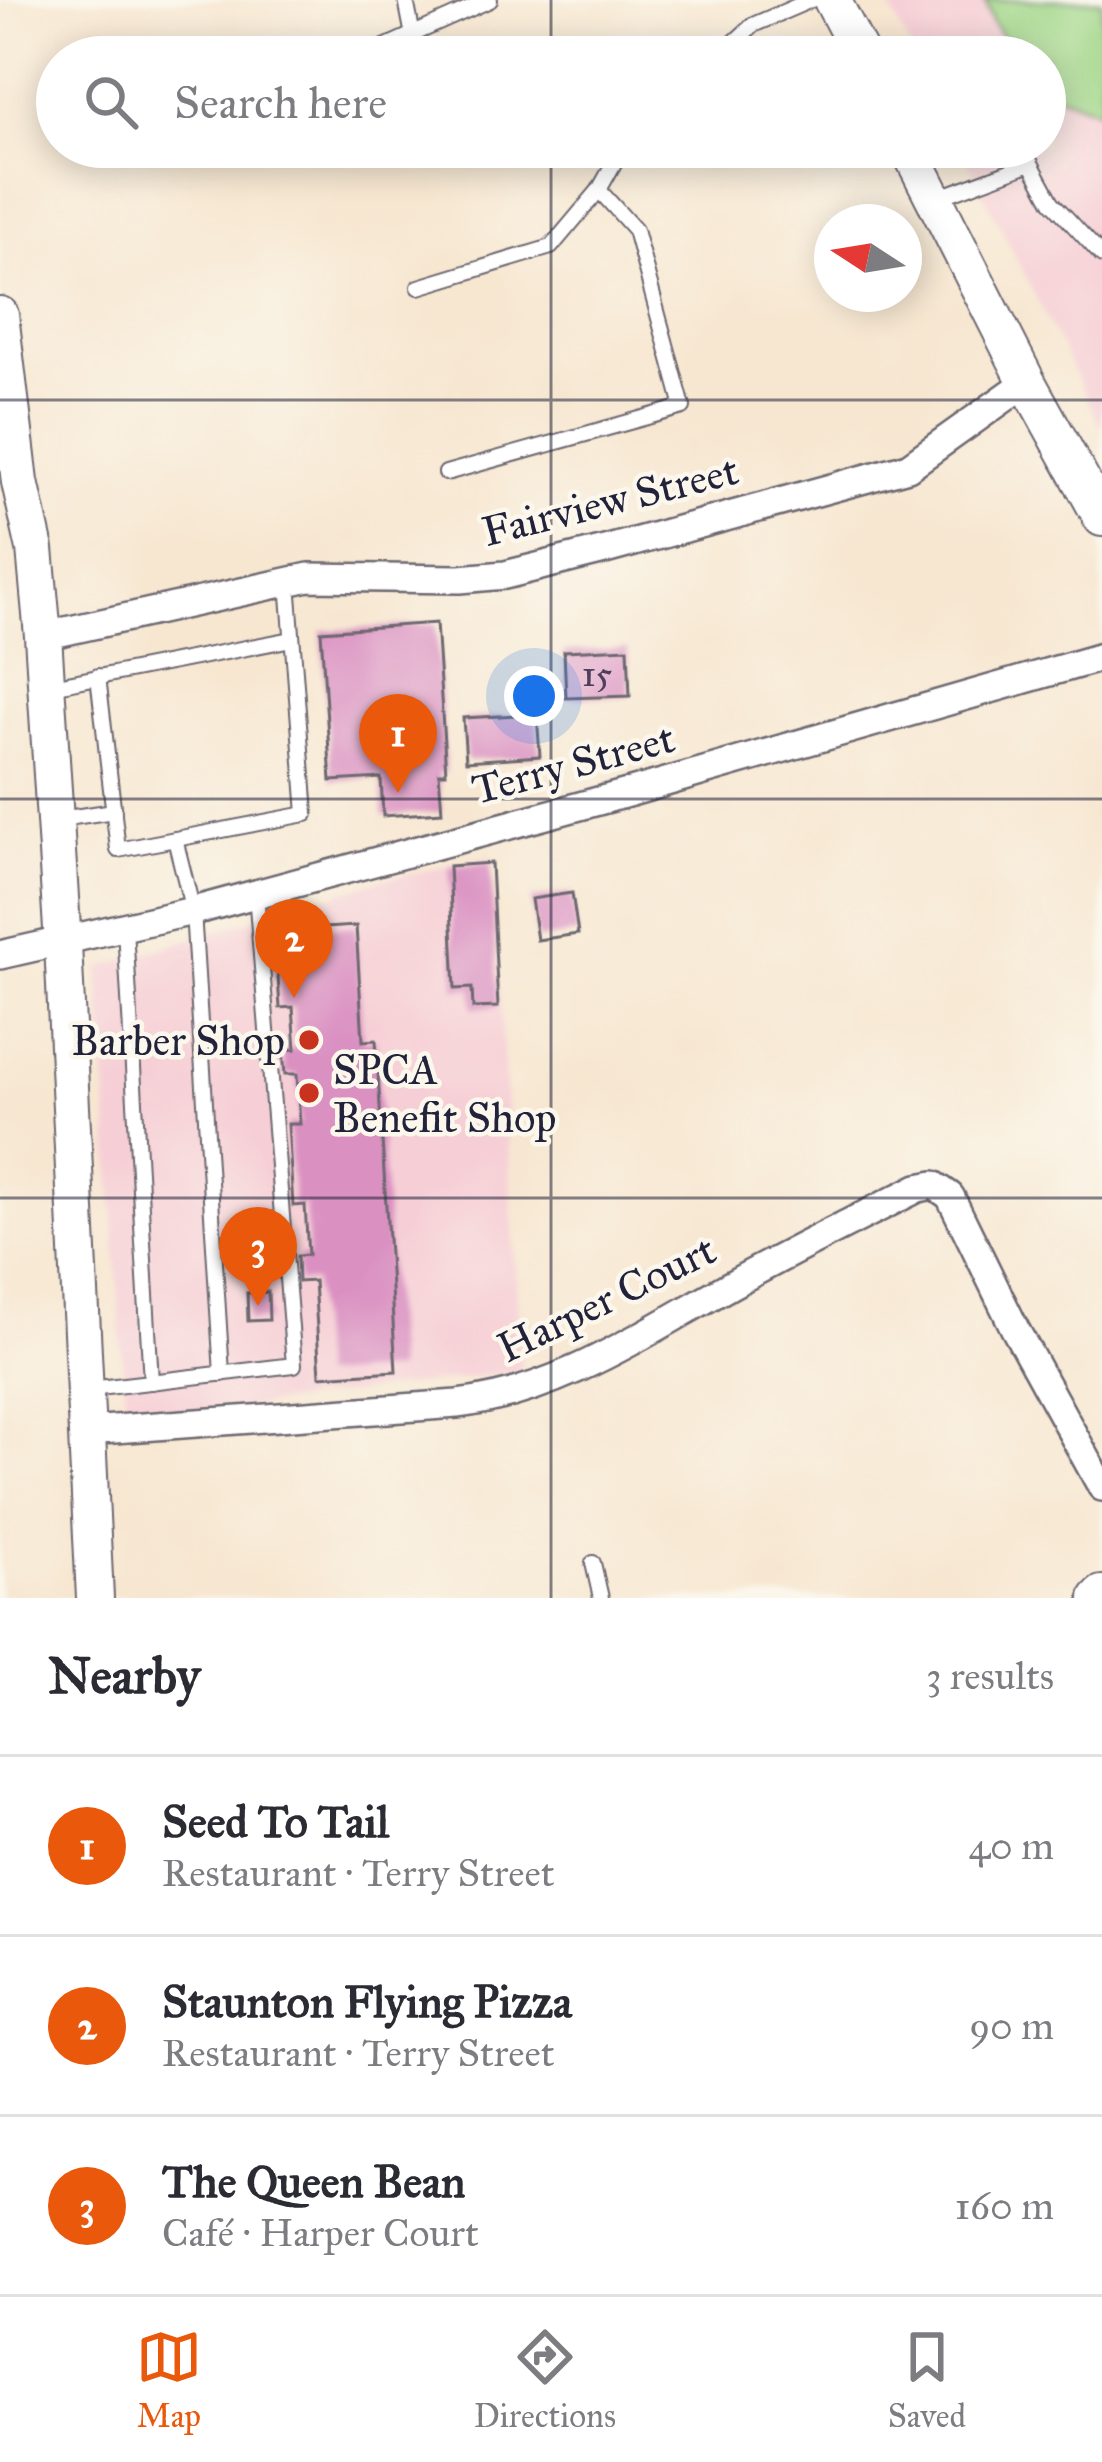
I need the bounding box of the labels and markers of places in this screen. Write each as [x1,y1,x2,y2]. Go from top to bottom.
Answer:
pin: 1 [359,694,437,793]
pin: 2 [255,899,333,998]
place label: Barber Shop [71,1015,285,1067]
marker: Barber Shop [296,1027,322,1053]
place label: SPCA Benefit Shop [333,1044,557,1144]
marker: SPCA Benefit Shop [296,1080,322,1106]
pin: 3 [219,1207,297,1306]

